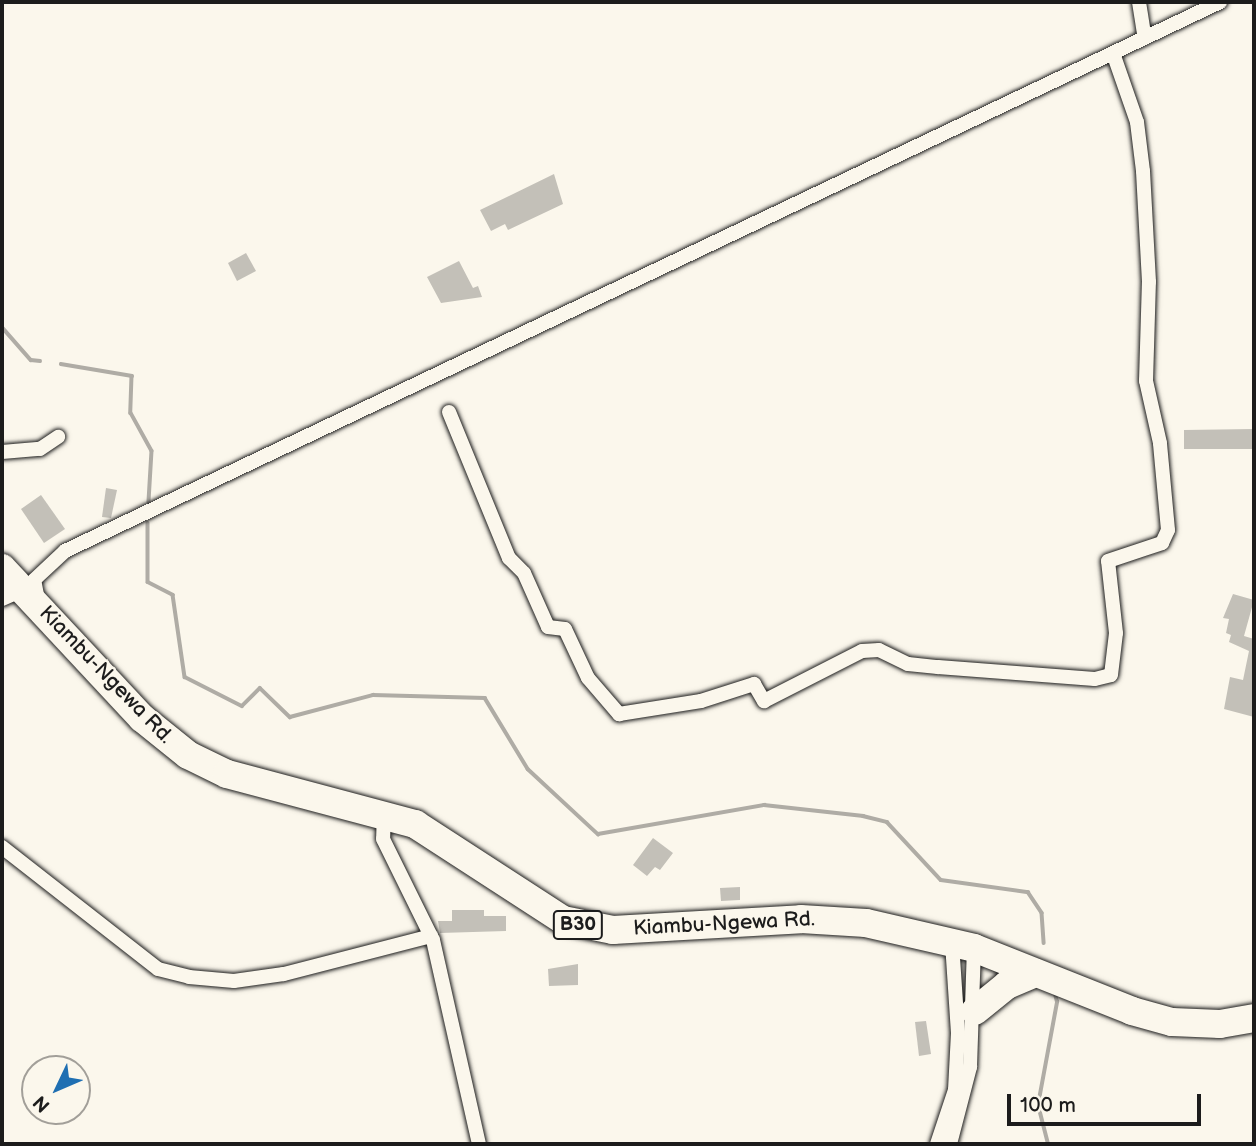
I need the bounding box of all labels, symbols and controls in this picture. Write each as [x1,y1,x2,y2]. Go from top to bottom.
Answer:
street label: Kiambu-Ngewa Rd. [34,601,178,749]
street label: Kiambu-Ngewa Rd. [633,907,815,941]
road number: B30 [552,909,604,940]
north arrow [21,1055,91,1125]
scale bar [1011,1080,1205,1124]
text: N [29,1090,55,1117]
text: 100 m [1020,1093,1076,1118]

